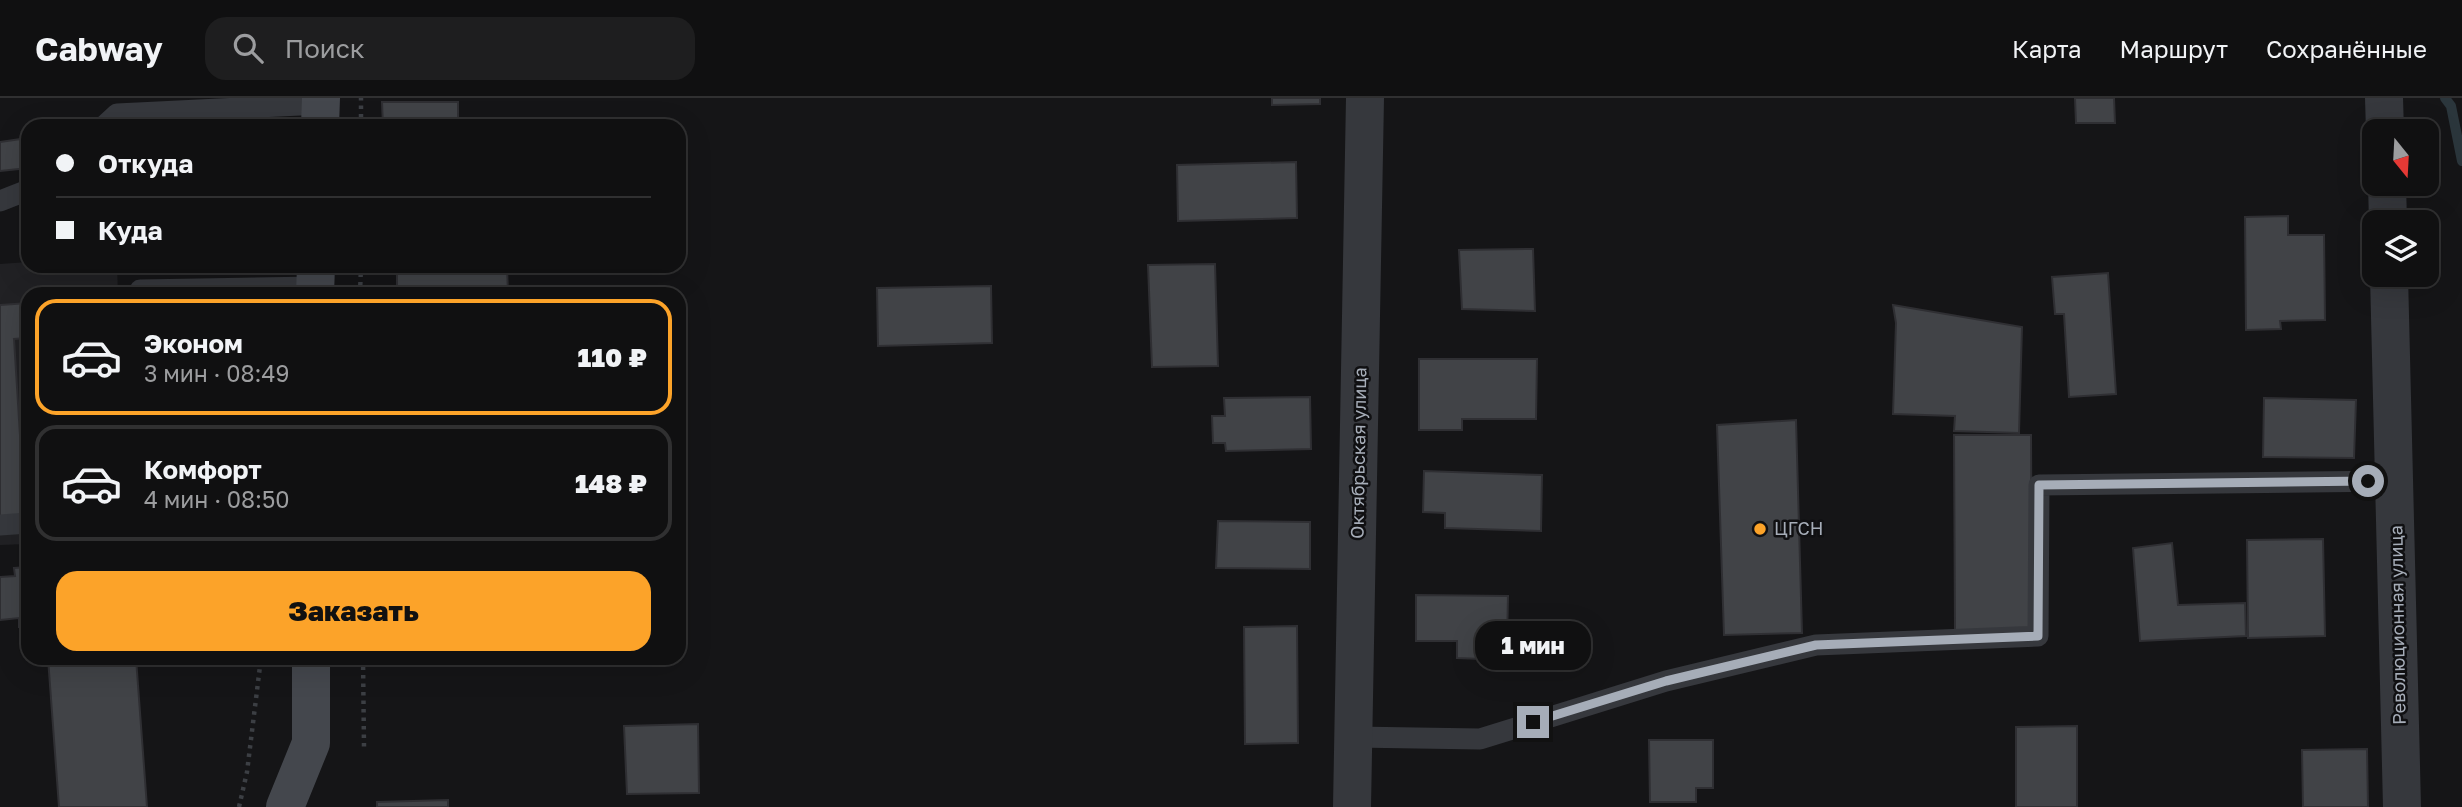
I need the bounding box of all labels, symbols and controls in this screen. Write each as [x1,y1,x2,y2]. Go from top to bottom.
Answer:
search box [205,17,695,80]
text: Cabway [35,29,163,68]
icon: search [229,29,267,67]
text: Поиск [285,33,365,64]
text: Карта [2012,34,2082,63]
text: Маршрут [2120,34,2228,63]
text: Сохранённые [2266,34,2427,63]
north arrow [2362,119,2440,196]
map controls [2362,119,2439,287]
text: Откуда [98,148,193,179]
button: layers [2362,210,2439,287]
text: Куда [98,215,163,246]
icon: car [60,326,123,389]
text: Эконом [144,328,243,359]
text: 110 ₽ [578,342,647,373]
text: 3 мин · 08:49 [144,359,289,387]
street label: Октябрьская улица [1346,367,1370,539]
icon: car [60,452,123,515]
text: Комфорт [144,454,262,485]
route start [2352,465,2384,497]
text: 148 ₽ [575,468,647,499]
text: 4 мин · 08:50 [144,485,290,513]
place label: ЦГСН [1774,517,1823,539]
marker: ЦГСН [1752,521,1768,537]
street label: Революционная улица [2384,525,2410,725]
button: Заказать [56,571,651,651]
callout: 1 мин [1475,620,1591,670]
text: 1 мин [1501,631,1565,659]
route end [1517,706,1549,738]

